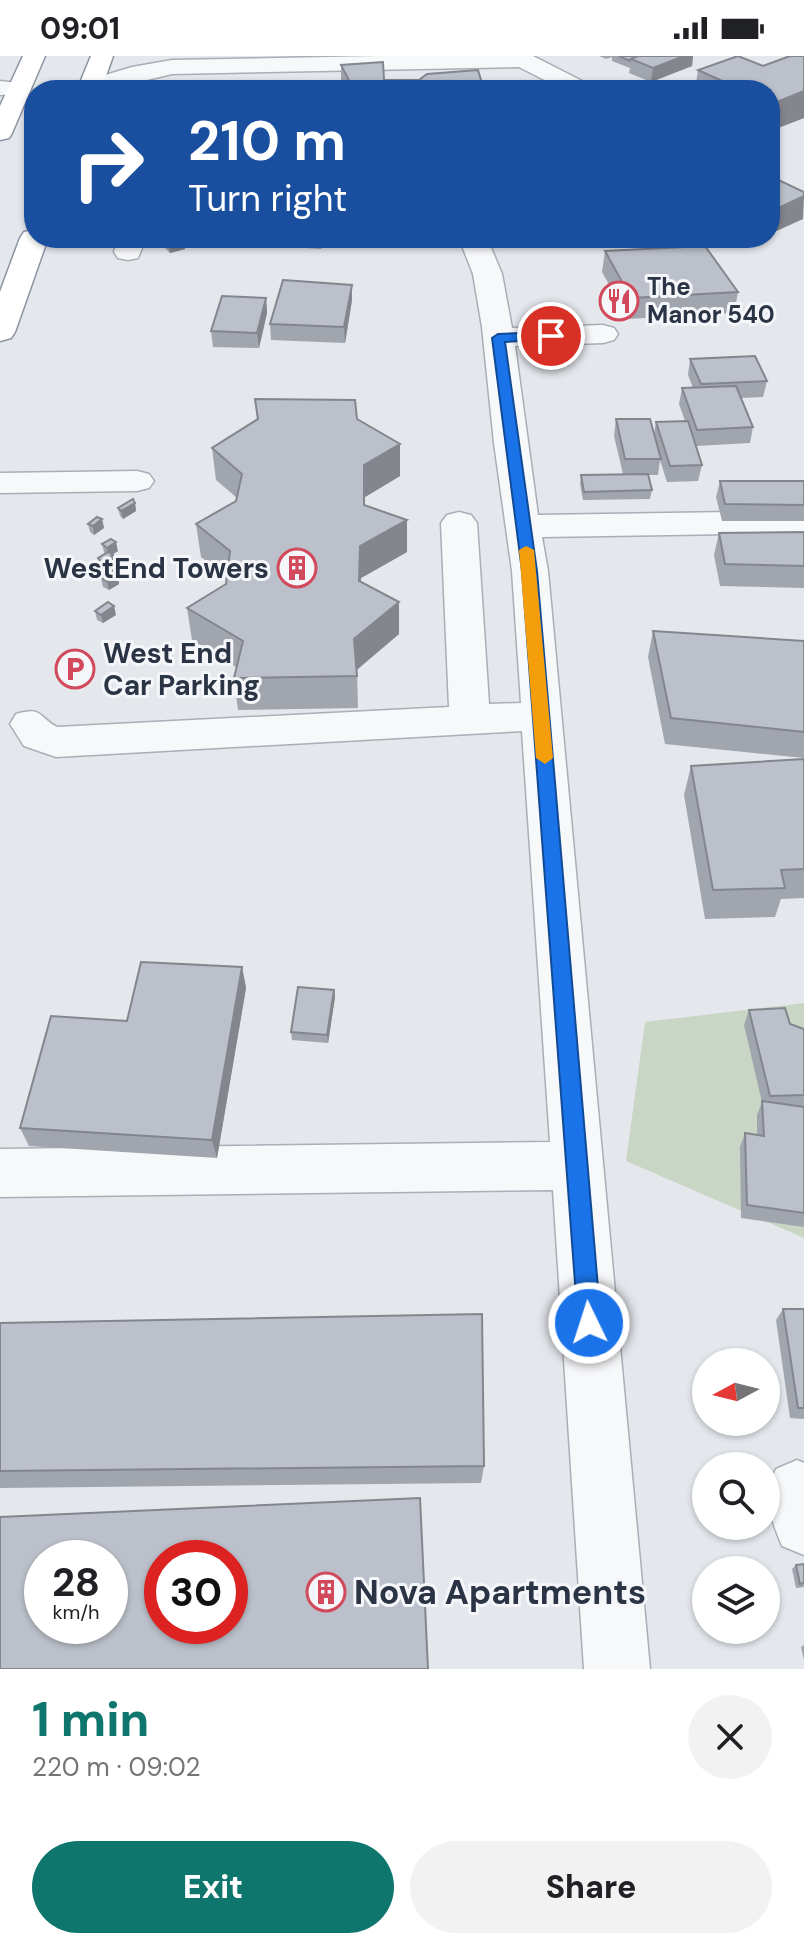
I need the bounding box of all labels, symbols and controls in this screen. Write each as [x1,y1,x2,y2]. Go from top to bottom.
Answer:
text: 09:01 [40,9,120,48]
text: 210 m [188,104,346,177]
icon: right [56,112,160,216]
text: Turn right [188,175,347,222]
place label: The Manor 540 [647,271,775,330]
restaurant icon: The Manor 540 [598,280,640,322]
pin [517,302,585,370]
icon: arrive [529,314,573,358]
building icon: WestEnd Towers [276,547,318,589]
place label: WestEnd Towers [44,550,269,587]
place label: West End Car Parking [103,635,260,704]
parking icon: West End Car Parking [54,648,96,690]
position arrow [547,1281,631,1365]
north arrow [692,1348,780,1436]
map controls [692,1348,780,1644]
button: search [692,1452,780,1540]
speed limit sign: 30 [144,1540,248,1644]
text: 28 [52,1556,100,1608]
button: layers [692,1556,780,1644]
place label: Nova Apartments [354,1570,646,1615]
building icon: Nova Apartments [305,1571,347,1613]
text: km/h [52,1599,100,1625]
text: 1 min [32,1688,149,1751]
button: close [688,1695,772,1779]
text: 220 m · 09:02 [32,1750,200,1784]
button: Exit [32,1841,394,1933]
button: Share [410,1841,772,1933]

